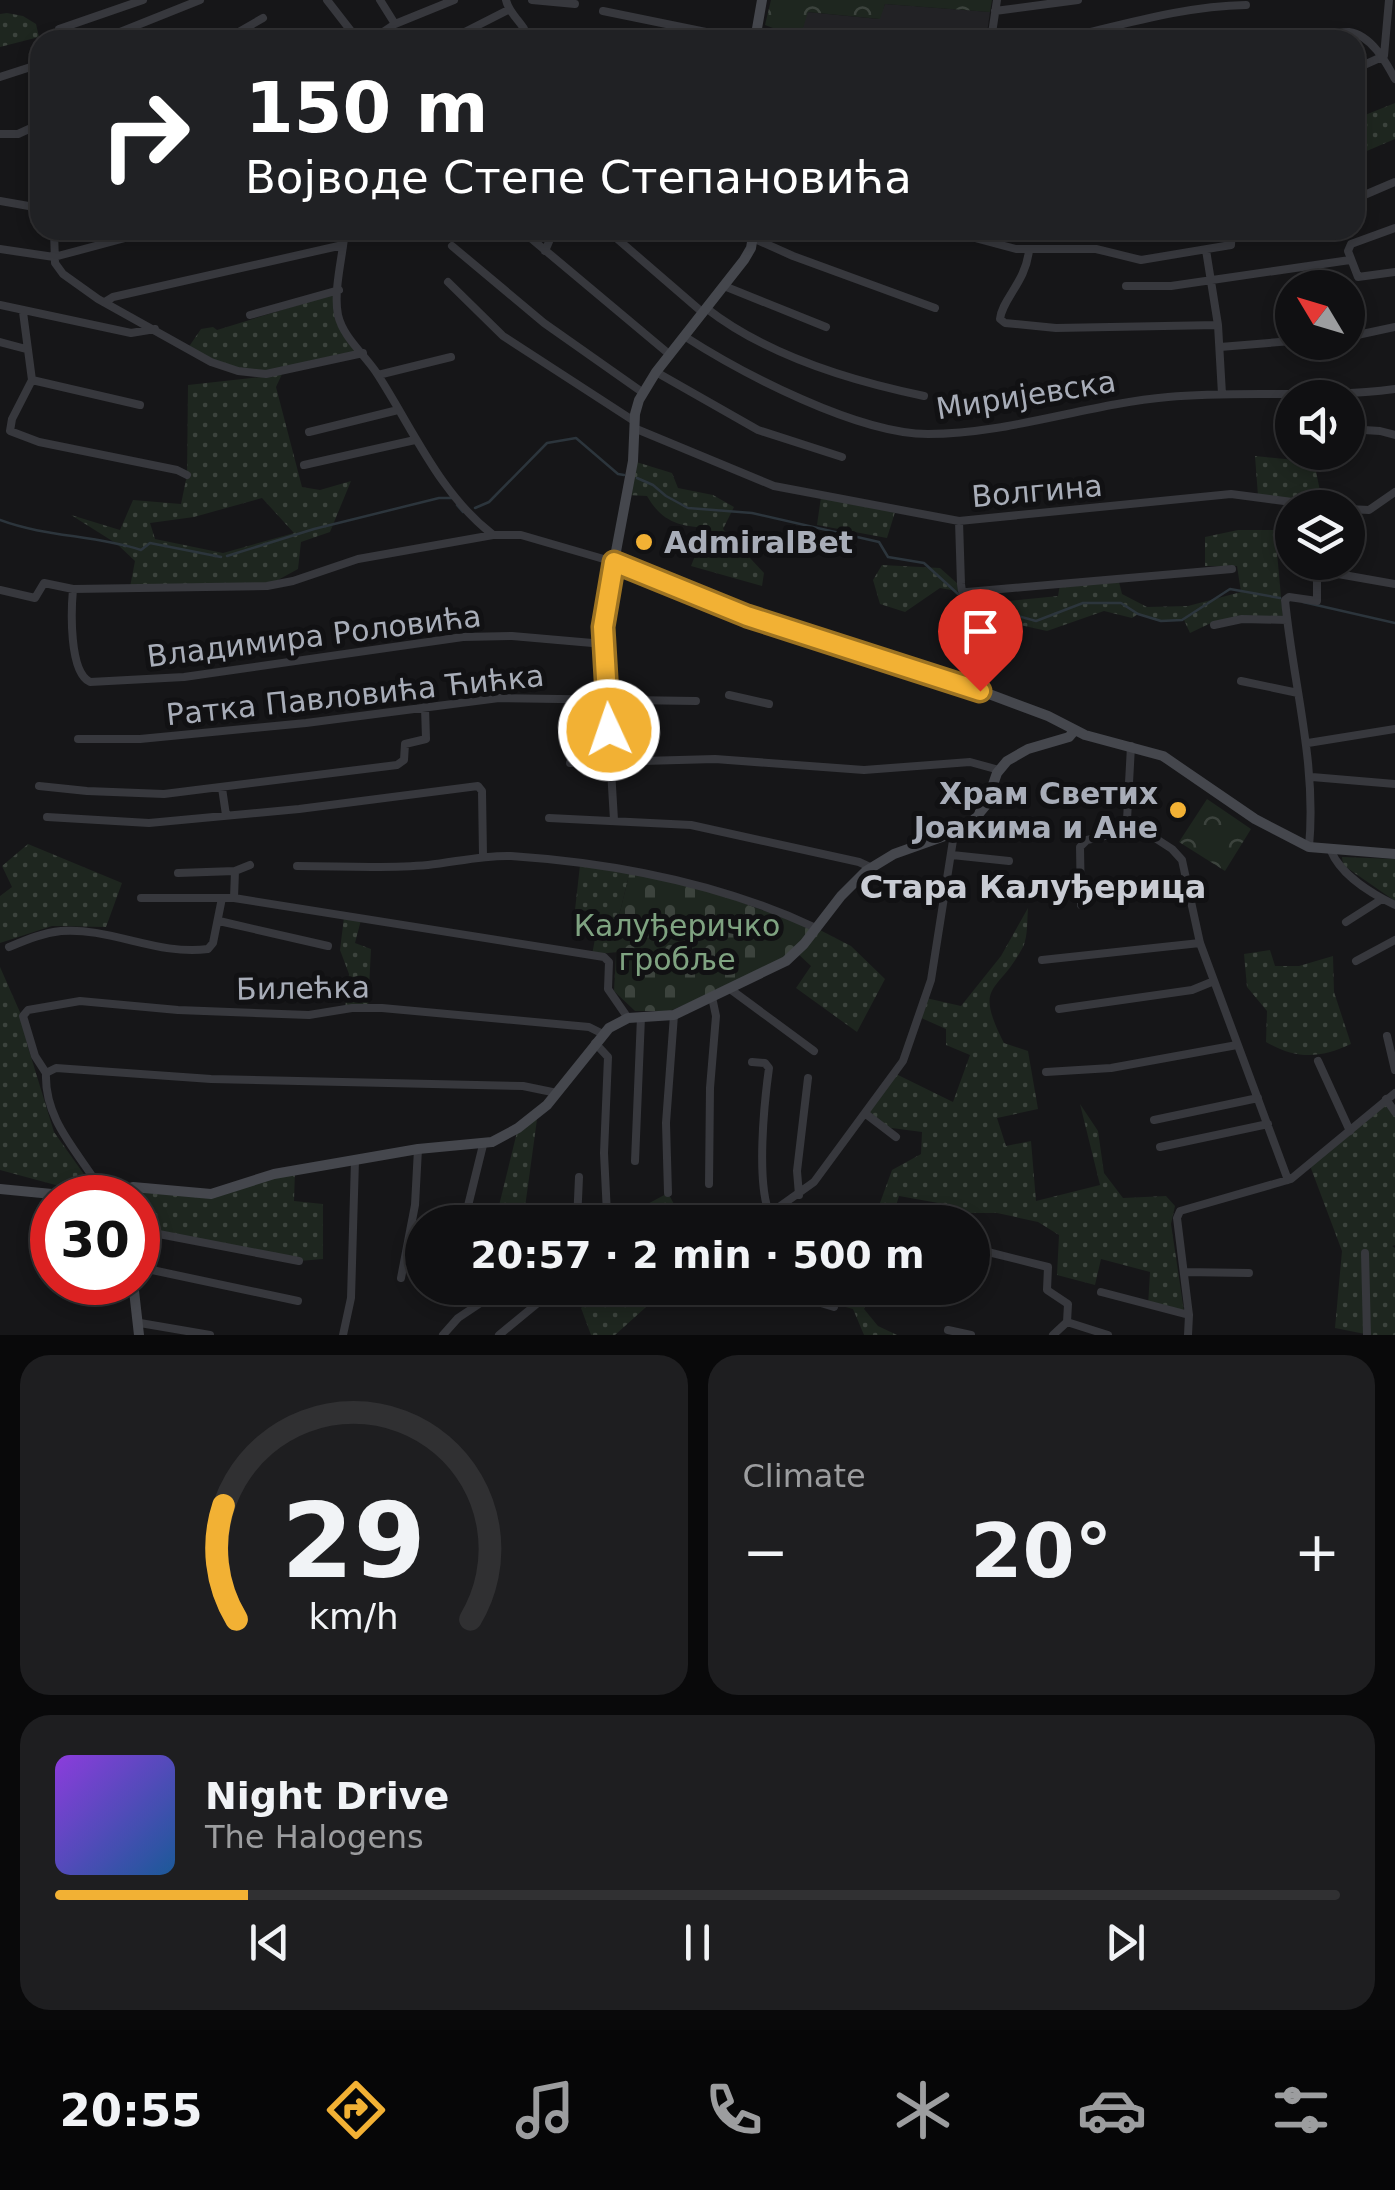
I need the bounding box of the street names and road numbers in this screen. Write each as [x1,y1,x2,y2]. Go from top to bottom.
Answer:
street label: Миријевска [934,364,1118,426]
street label: Волгина [970,468,1104,514]
street label: Владимира Роловића [145,598,483,674]
street label: Ратка Павловића Ћићка [164,658,546,732]
street label: Билећка [236,969,370,1007]

